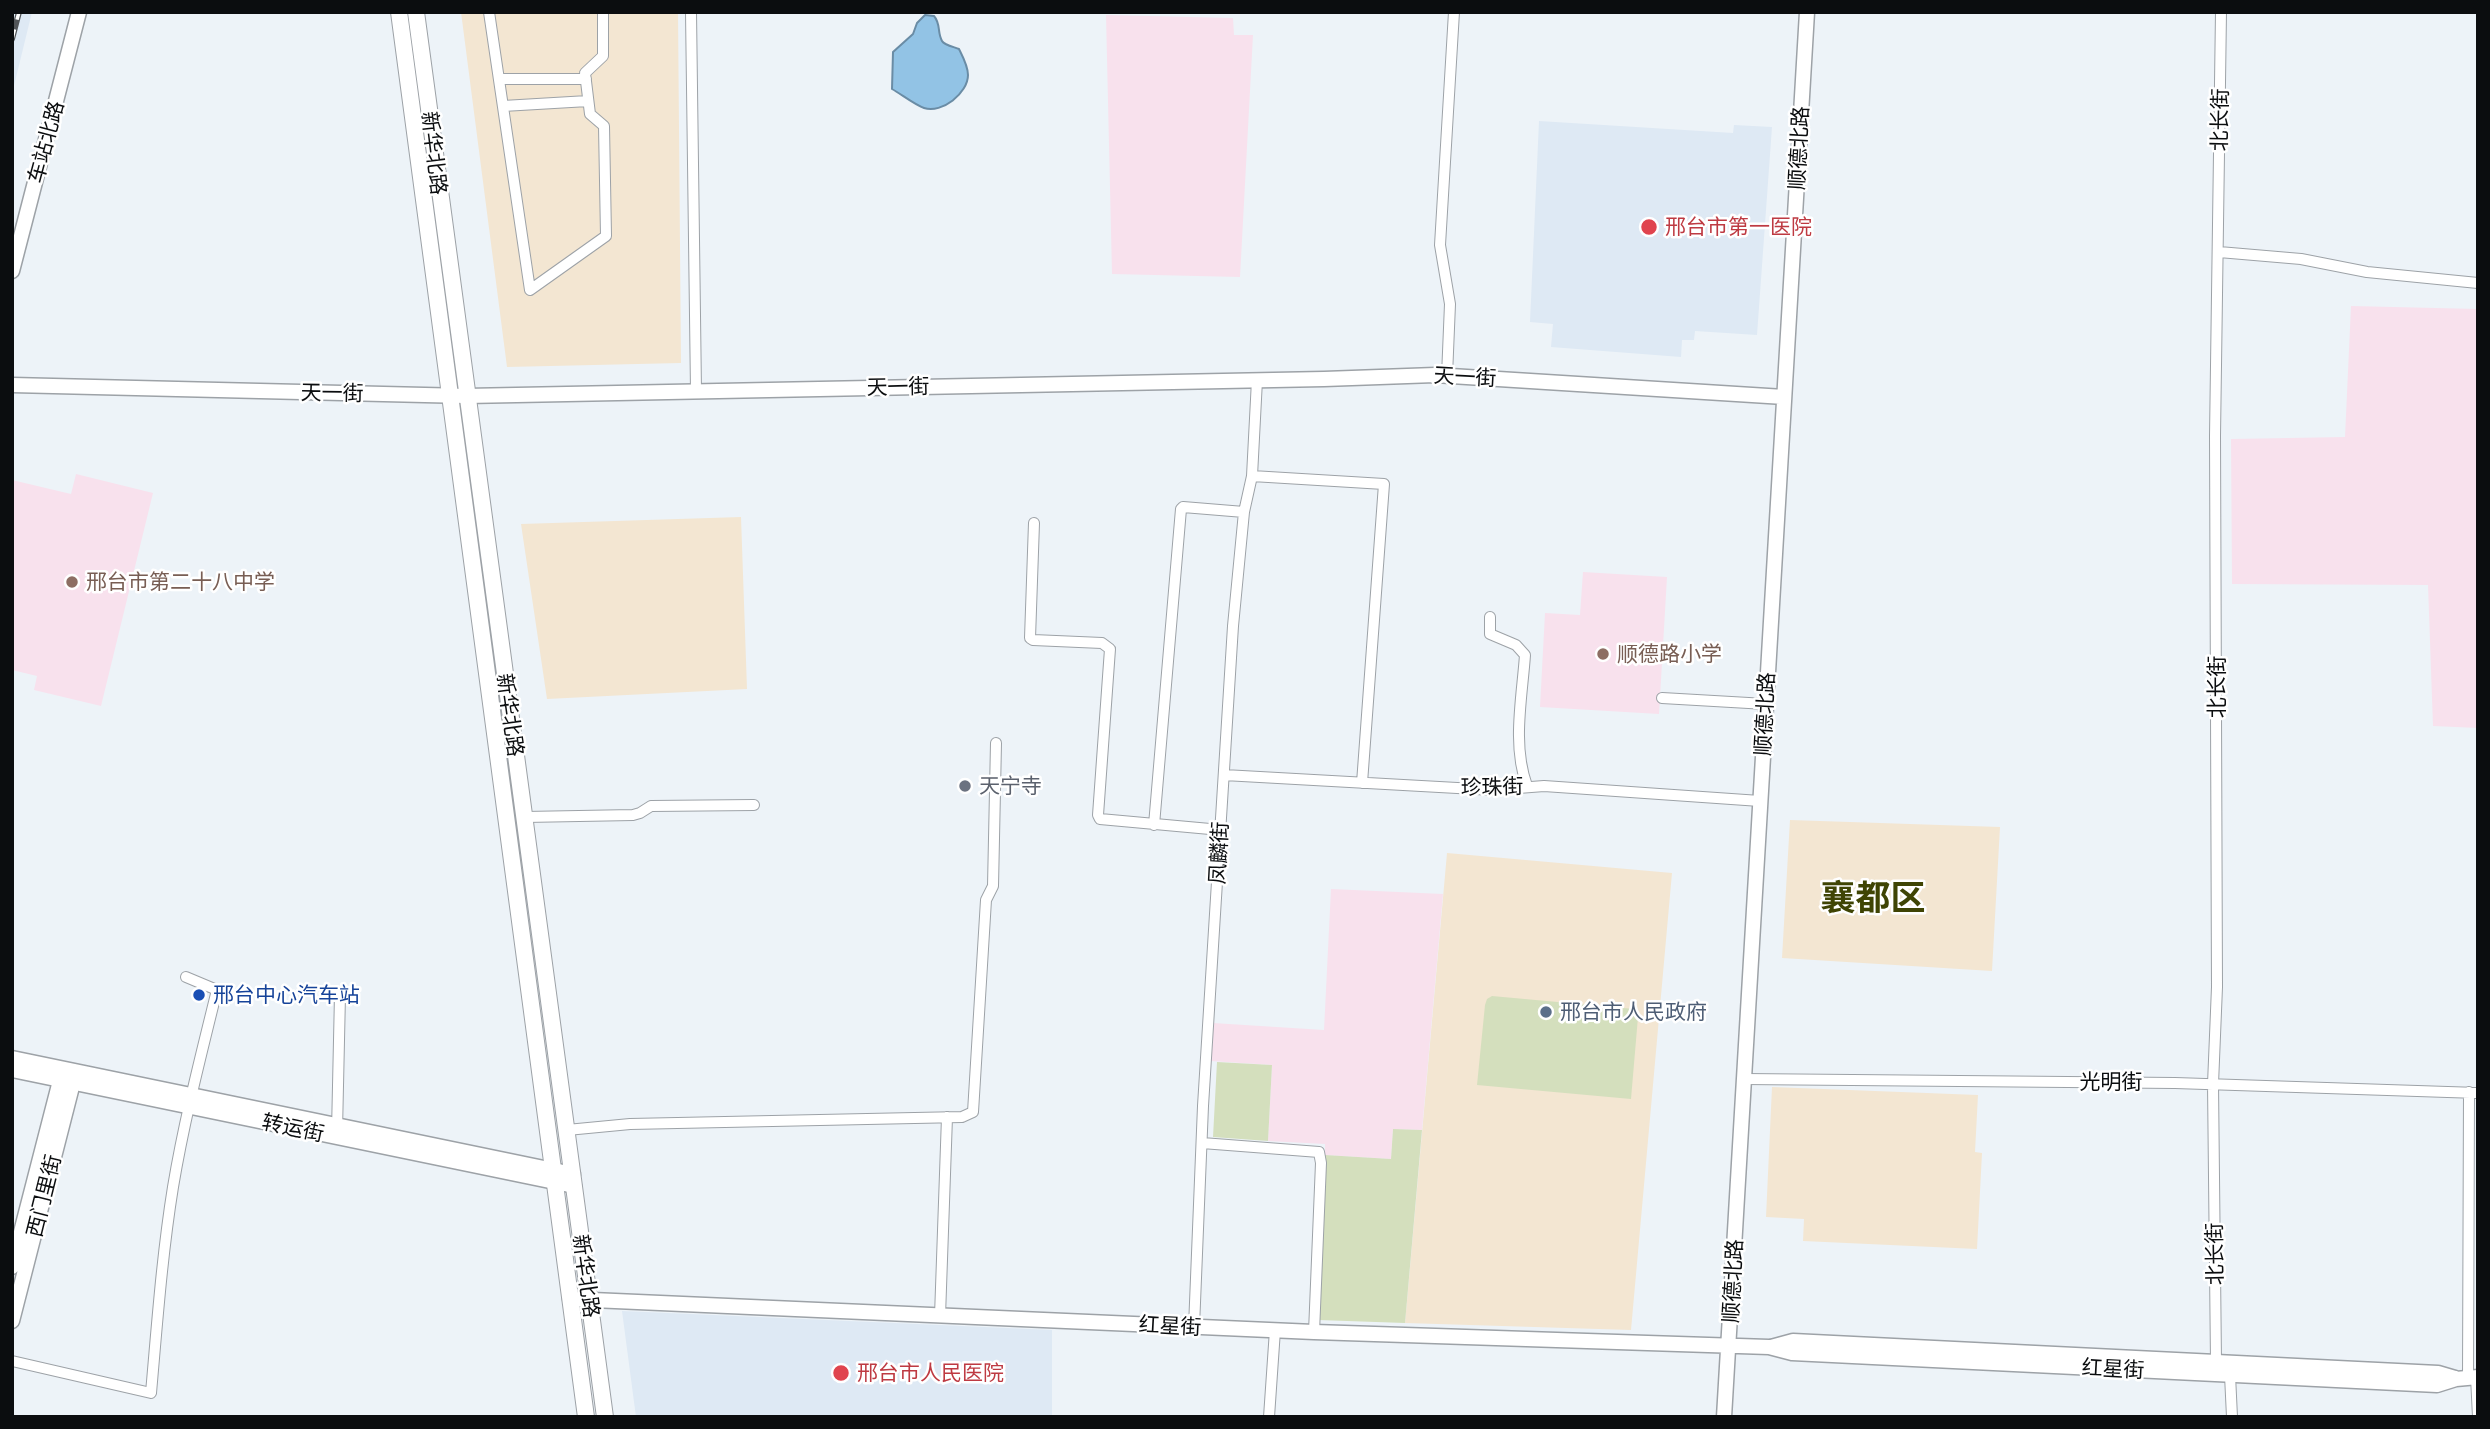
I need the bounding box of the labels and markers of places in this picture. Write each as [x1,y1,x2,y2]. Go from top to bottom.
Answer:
place label: 邢台市第一医院 [1665,214,1812,240]
marker: 邢台市第一医院 [1639,217,1659,237]
place label: 邢台市第二十八中学 [86,569,275,595]
marker: 邢台市第二十八中学 [64,574,80,590]
place label: 顺德路小学 [1617,641,1722,667]
marker: 顺德路小学 [1595,646,1611,662]
place label: 天宁寺 [979,773,1042,799]
marker: 天宁寺 [957,778,973,794]
place label: 邢台中心汽车站 [213,982,360,1008]
marker: 邢台中心汽车站 [191,987,207,1003]
place label: 邢台市人民政府 [1560,999,1707,1025]
marker: 邢台市人民政府 [1538,1004,1554,1020]
place label: 邢台市人民医院 [857,1360,1004,1386]
marker: 邢台市人民医院 [831,1363,851,1383]

